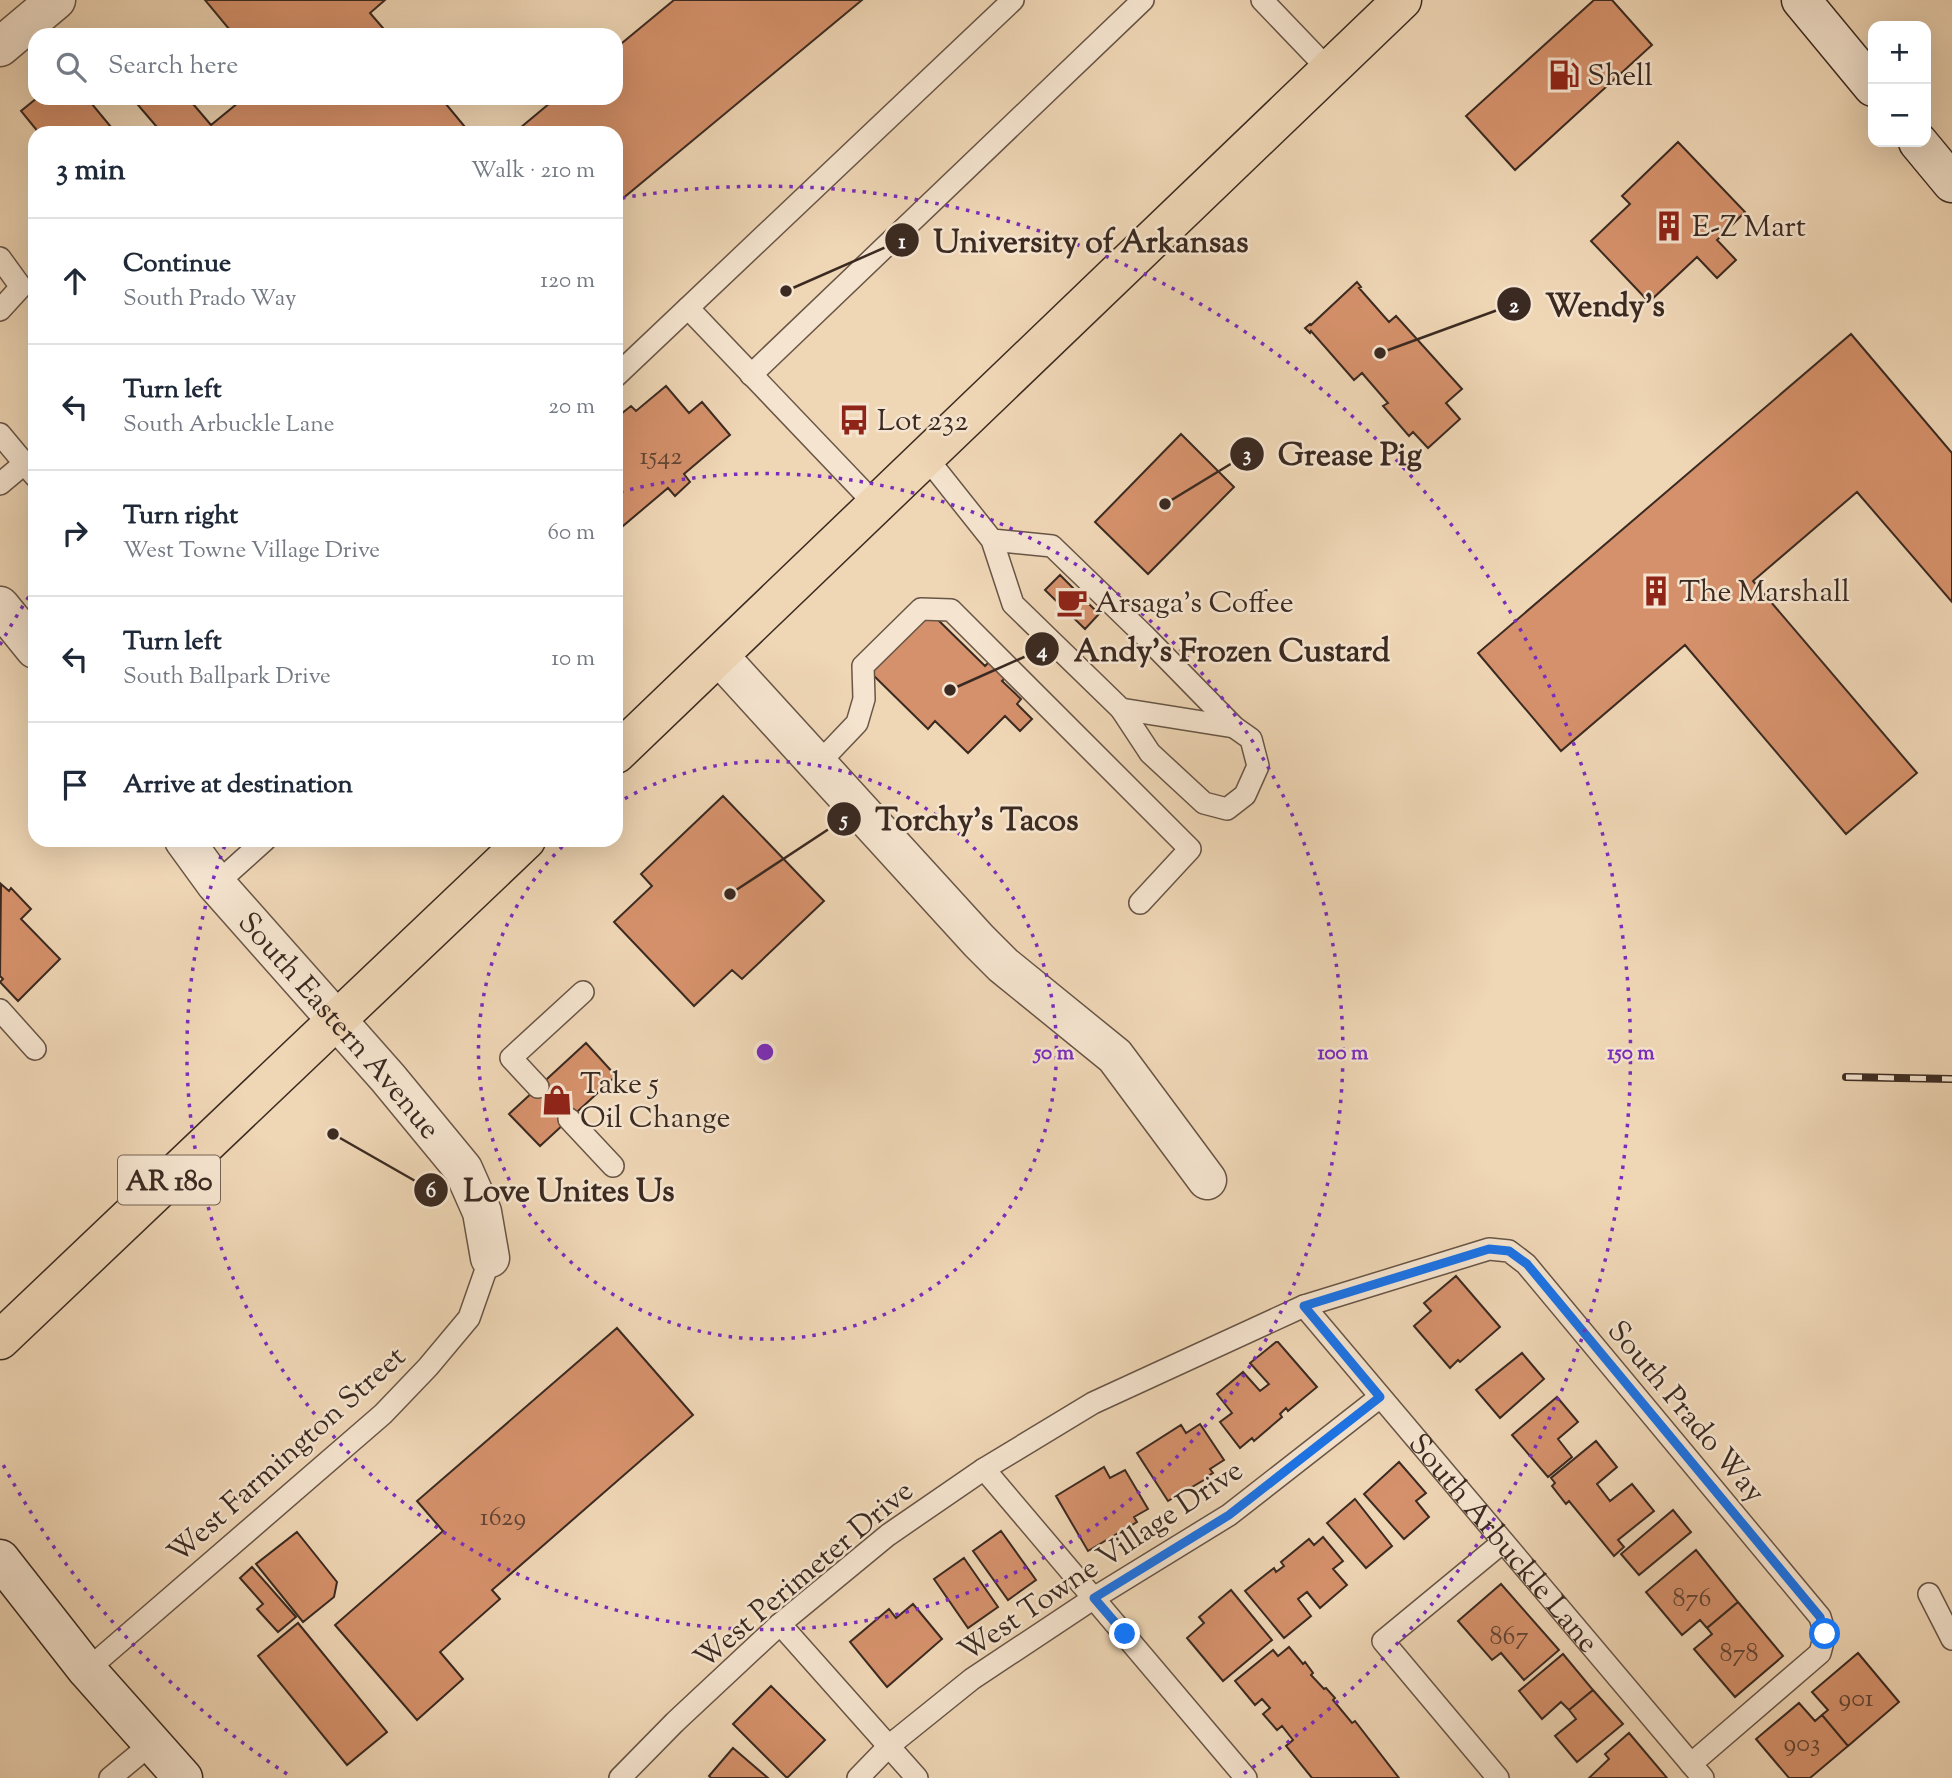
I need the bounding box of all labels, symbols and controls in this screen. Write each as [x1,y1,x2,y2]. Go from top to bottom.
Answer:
map controls [1868,21,1931,147]
button: + [1868,21,1931,84]
search box [28,28,623,105]
icon: search [52,48,90,86]
text: Search here [108,48,238,85]
place label: Shell [1587,56,1653,99]
fuel station icon: Shell [1547,58,1581,92]
button: − [1868,84,1931,147]
text: 3 min [56,150,126,193]
text: Walk · 210 m [471,155,595,188]
place label: E-Z Mart [1692,207,1806,250]
building icon: E-Z Mart [1652,209,1686,243]
callout: University of Arkansas [884,214,1263,267]
text: University of Arkansas [933,221,1249,267]
text: 1 [898,228,906,258]
text: Continue [123,246,231,283]
icon: ahead [56,262,94,300]
text: 120 m [540,265,595,298]
callout: Wendy's [1496,278,1679,331]
text: South Prado Way [123,283,297,316]
text: Wendy's [1545,285,1665,331]
text: 2 [1509,292,1519,322]
text: Turn left [123,372,222,409]
icon: left [56,388,94,426]
text: 20 m [548,391,595,424]
place label: Lot 232 [877,401,968,444]
bus stop icon: Lot 232 [837,403,871,437]
text: South Arbuckle Lane [123,409,334,442]
callout: Grease Pig [1229,427,1437,480]
text: Grease Pig [1278,434,1423,480]
house number: 1542 [639,439,683,476]
text: 3 [1243,441,1251,471]
text: Turn right [123,498,238,535]
icon: right [56,514,94,552]
text: 60 m [547,517,595,550]
text: West Towne Village Drive [123,535,380,568]
place label: The Marshall [1679,572,1850,615]
building icon: The Marshall [1639,574,1673,608]
place label: Arsaga's Coffee [1095,583,1294,626]
cafe icon: Arsaga's Coffee [1055,585,1089,619]
callout: Andy's Frozen Custard [1025,623,1404,676]
text: Turn left [123,624,222,661]
text: Andy's Frozen Custard [1074,630,1390,676]
text: 4 [1036,637,1048,667]
icon: left [56,640,94,678]
text: 10 m [551,643,595,676]
text: South Ballpark Drive [123,661,331,694]
icon: arrive [56,766,94,804]
text: Arrive at destination [123,767,353,804]
callout: Torchy's Tacos [826,792,1092,845]
text: Torchy's Tacos [875,799,1079,845]
text: 5 [838,806,848,836]
street label: South Eastern Avenue [226,903,449,1150]
text: 50 m [1032,1039,1075,1069]
text: 100 m [1318,1039,1369,1069]
text: 150 m [1607,1039,1655,1069]
centre of rings [753,1040,777,1064]
place label: Take 5 Oil Change [580,1064,730,1141]
shop icon: Take 5 Oil Change [540,1083,574,1117]
road number: AR 180 [118,1156,220,1204]
callout: Love Unites Us [414,1163,688,1216]
text: Love Unites Us [463,1170,675,1216]
text: 6 [426,1177,436,1207]
street label: South Prado Way [1596,1312,1774,1513]
street label: West Farmington Street [159,1337,416,1575]
street label: South Arbuckle Lane [1397,1425,1608,1664]
street label: West Towne Village Drive [950,1451,1252,1674]
street label: West Perimeter Drive [686,1471,924,1681]
house number: 1629 [480,1500,526,1537]
house number: 876 [1673,1581,1711,1618]
route end [1109,1618,1140,1649]
route start [1809,1618,1840,1649]
house number: 867 [1490,1619,1528,1656]
house number: 878 [1719,1636,1759,1673]
house number: 901 [1839,1681,1874,1718]
house number: 903 [1784,1726,1820,1763]

